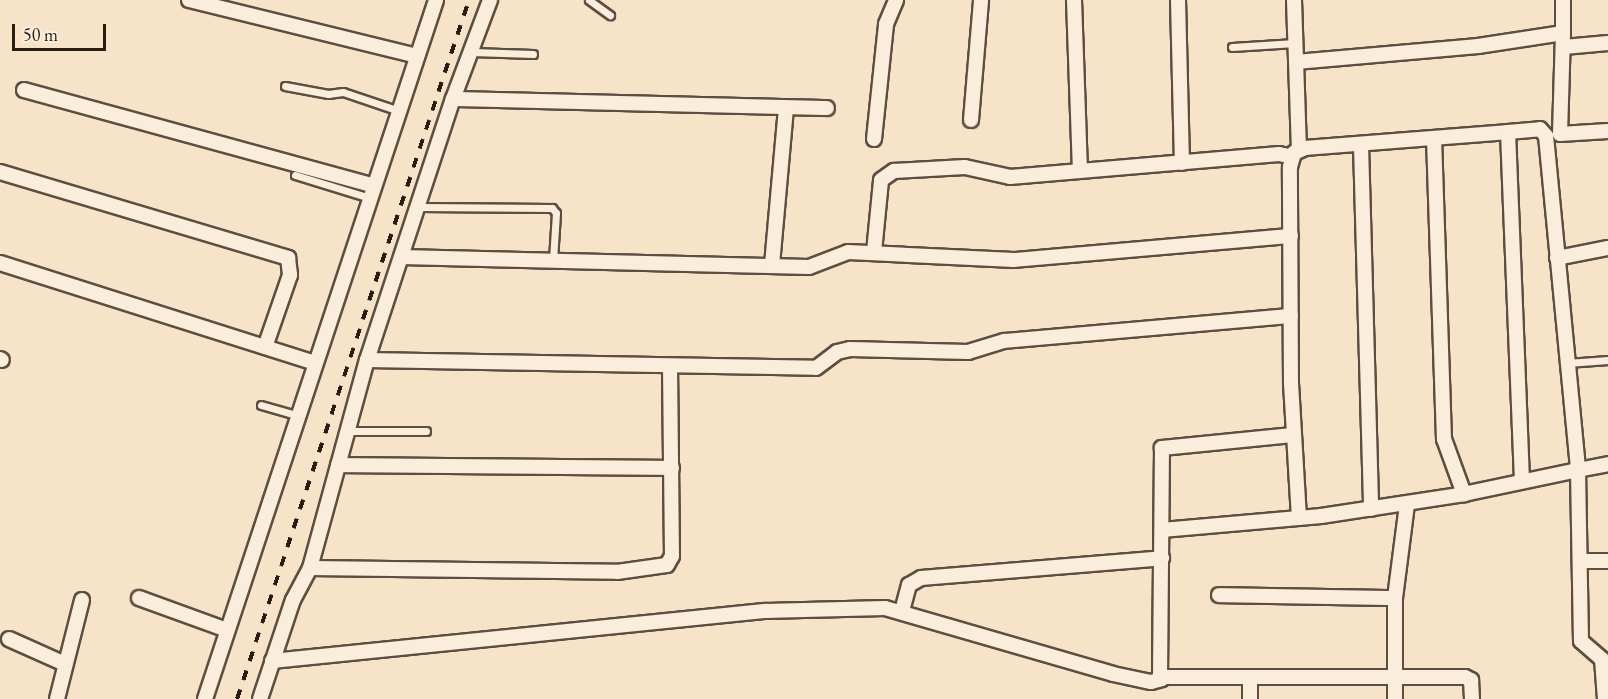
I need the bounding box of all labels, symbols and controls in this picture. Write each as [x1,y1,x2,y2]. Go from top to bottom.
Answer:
scale bar [15,12,110,50]
text: 50 m [23,23,58,46]

